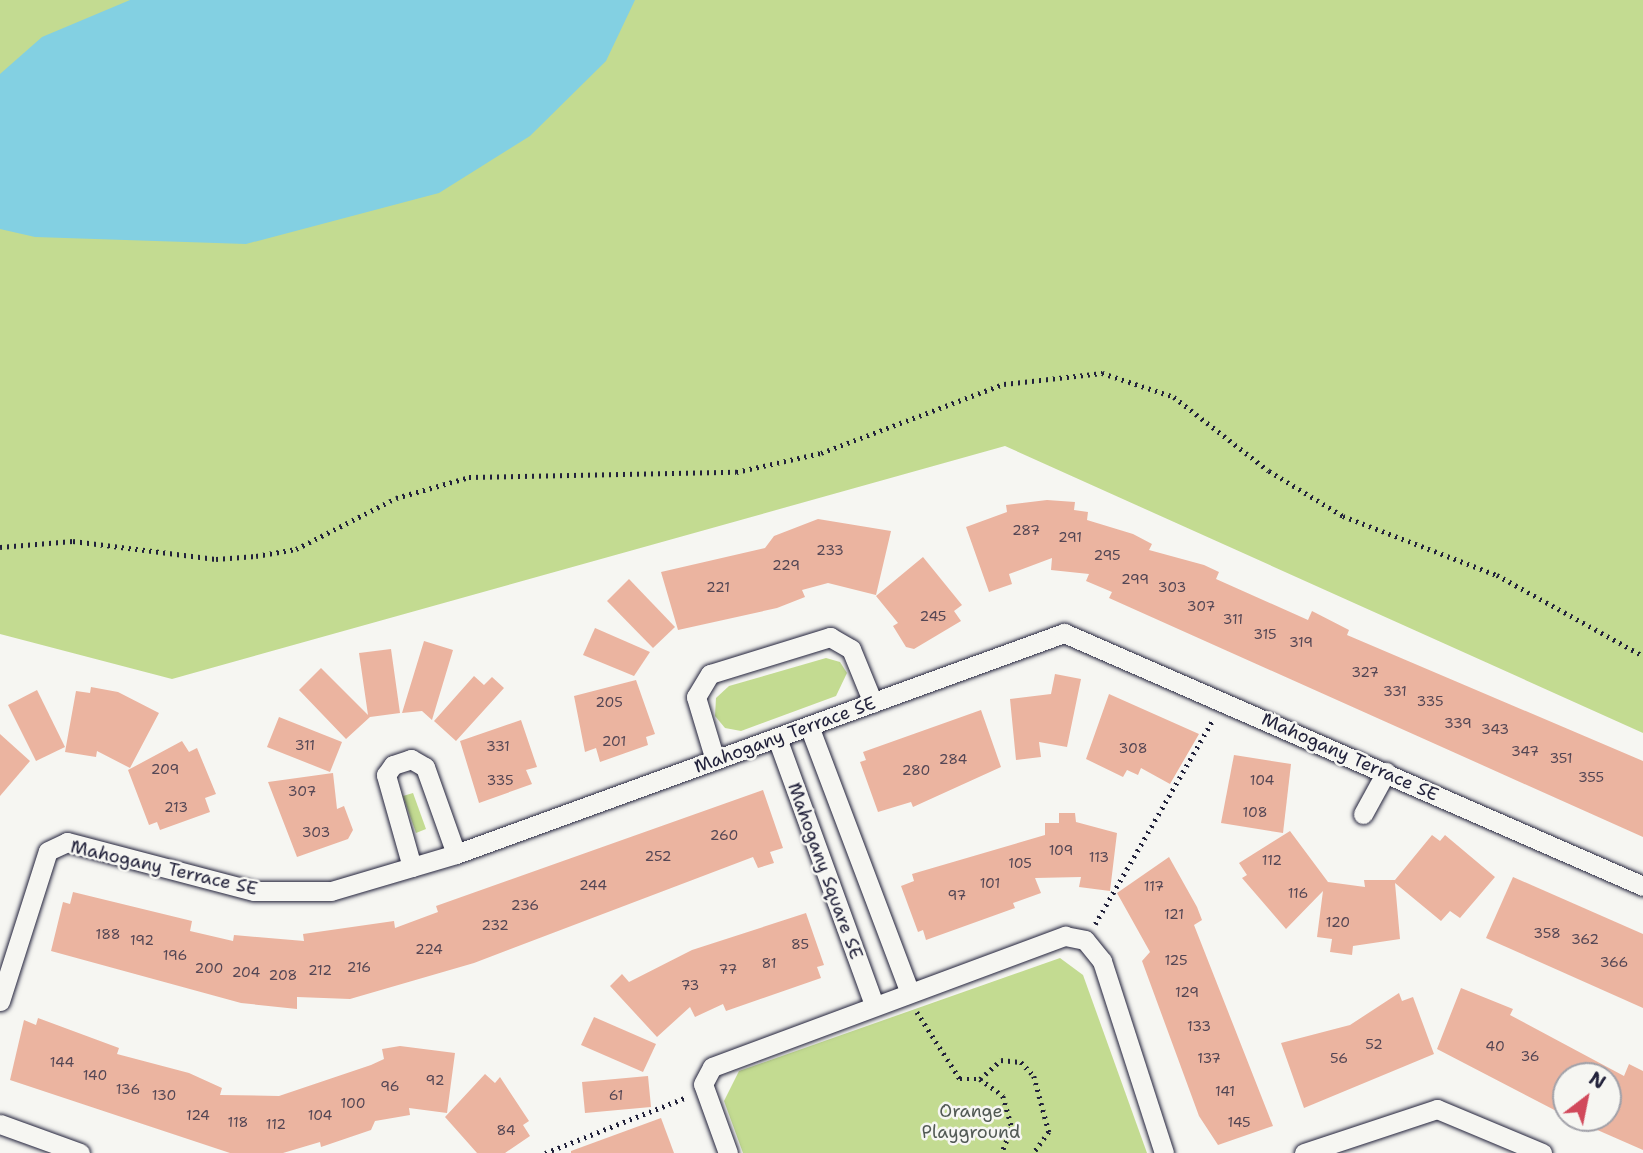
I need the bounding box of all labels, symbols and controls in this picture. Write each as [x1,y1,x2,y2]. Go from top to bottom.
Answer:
house number: 287 [1012,522,1040,538]
house number: 291 [1058,529,1082,545]
house number: 233 [816,542,844,558]
house number: 295 [1093,547,1121,563]
house number: 229 [772,557,800,573]
house number: 299 [1121,571,1149,587]
house number: 221 [706,579,730,595]
house number: 303 [1158,579,1186,595]
house number: 307 [1187,598,1215,614]
house number: 245 [920,608,946,624]
house number: 311 [1223,611,1243,627]
house number: 315 [1253,626,1277,642]
house number: 319 [1289,634,1313,650]
house number: 327 [1351,664,1379,680]
house number: 331 [1383,683,1407,699]
street label: Mahogany Terrace SE [691,692,879,778]
house number: 335 [1417,693,1443,709]
house number: 205 [595,694,623,710]
street label: Mahogany Terrace SE [1258,708,1442,806]
house number: 339 [1444,715,1472,731]
house number: 343 [1481,721,1509,737]
house number: 201 [602,733,626,749]
house number: 311 [295,737,315,753]
house number: 331 [486,738,510,754]
house number: 308 [1119,740,1147,756]
house number: 347 [1511,743,1539,759]
house number: 351 [1549,750,1573,766]
house number: 284 [939,751,967,767]
house number: 209 [151,761,179,777]
house number: 280 [902,762,930,778]
house number: 355 [1578,769,1604,785]
house number: 335 [487,772,513,788]
house number: 104 [1250,772,1274,788]
street label: Mahogany Square SE [783,780,867,962]
house number: 307 [288,783,316,799]
house number: 213 [164,799,188,815]
house number: 108 [1243,804,1267,820]
house number: 303 [302,824,330,840]
house number: 260 [710,827,738,843]
street label: Mahogany Terrace SE [68,836,260,900]
house number: 109 [1049,842,1073,858]
house number: 252 [644,848,672,864]
house number: 113 [1089,849,1109,865]
house number: 112 [1262,852,1282,868]
house number: 105 [1008,855,1032,871]
house number: 101 [980,875,1000,891]
house number: 244 [579,877,607,893]
house number: 117 [1144,878,1164,894]
house number: 116 [1288,885,1308,901]
house number: 97 [948,887,966,903]
house number: 236 [511,897,539,913]
house number: 121 [1164,906,1184,922]
house number: 120 [1326,914,1350,930]
house number: 232 [481,917,509,933]
house number: 358 [1533,925,1561,941]
house number: 188 [96,926,120,942]
house number: 362 [1571,931,1599,947]
house number: 192 [130,932,154,948]
house number: 85 [791,936,809,952]
house number: 224 [415,941,443,957]
house number: 196 [163,947,187,963]
house number: 125 [1164,952,1188,968]
house number: 366 [1600,954,1628,970]
house number: 81 [761,955,777,971]
house number: 216 [347,959,371,975]
house number: 200 [195,960,223,976]
house number: 77 [719,961,737,977]
house number: 212 [308,962,332,978]
house number: 204 [232,964,260,980]
house number: 208 [269,967,297,983]
house number: 73 [681,977,699,993]
house number: 129 [1175,984,1199,1000]
house number: 133 [1187,1018,1211,1034]
house number: 52 [1365,1036,1383,1052]
house number: 40 [1485,1038,1505,1054]
house number: 36 [1520,1048,1540,1064]
house number: 137 [1197,1050,1221,1066]
house number: 56 [1330,1050,1348,1066]
house number: 144 [50,1054,74,1070]
north arrow [1552,1062,1622,1132]
text: N [1584,1066,1610,1095]
house number: 140 [83,1067,107,1083]
house number: 92 [426,1072,444,1088]
house number: 96 [380,1078,400,1094]
house number: 136 [116,1081,140,1097]
house number: 141 [1215,1083,1235,1099]
house number: 130 [152,1087,176,1103]
house number: 61 [609,1087,623,1103]
house number: 100 [341,1095,365,1111]
park label: Orange Playground [922,1101,1020,1144]
house number: 124 [186,1107,210,1123]
house number: 104 [308,1107,332,1123]
house number: 118 [228,1114,248,1130]
house number: 145 [1227,1114,1251,1130]
house number: 112 [266,1116,286,1132]
house number: 84 [496,1122,516,1138]

